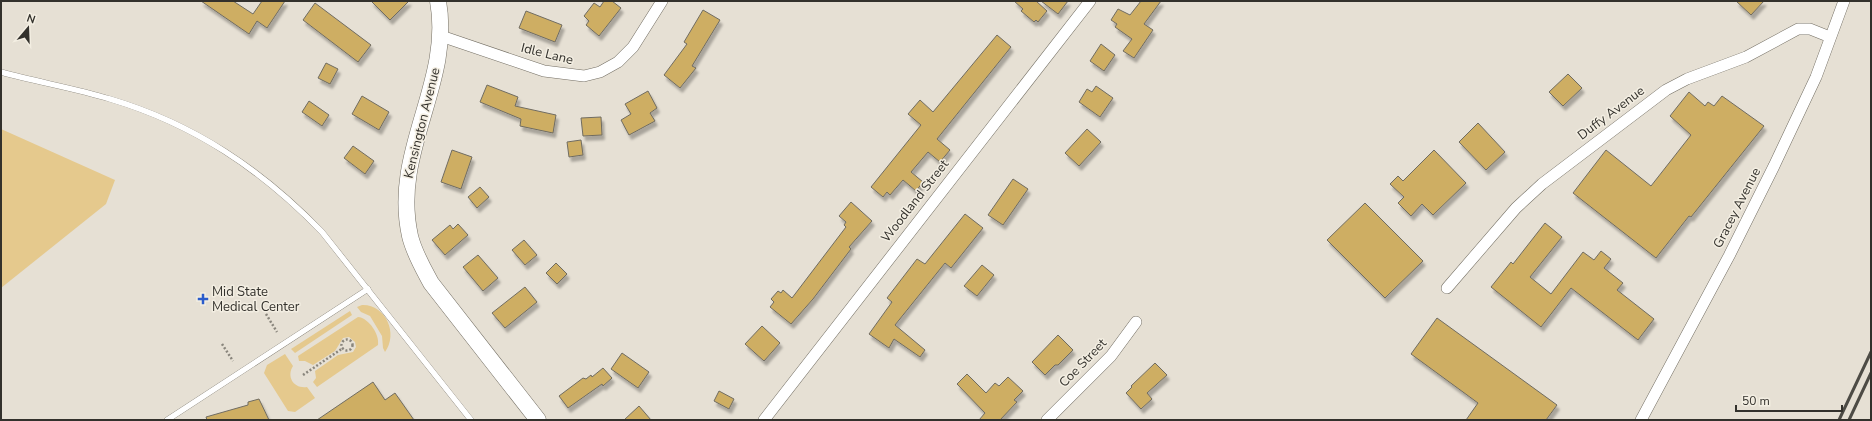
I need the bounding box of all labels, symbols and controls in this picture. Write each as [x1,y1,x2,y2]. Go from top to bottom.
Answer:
north arrow [8,8,48,48]
text: N [25,11,37,27]
street label: Idle Lane [519,39,575,69]
street label: Kensington Avenue [400,66,444,180]
street label: Duffy Avenue [1574,82,1648,144]
street label: Woodland Street [877,156,953,246]
street label: Gracey Avenue [1709,165,1765,251]
place label: Mid State Medical Center [212,283,300,316]
marker: Mid State Medical Center [197,293,209,305]
street label: Coe Street [1055,334,1111,391]
scale bar [1736,387,1842,413]
text: 50 m [1742,393,1770,409]

